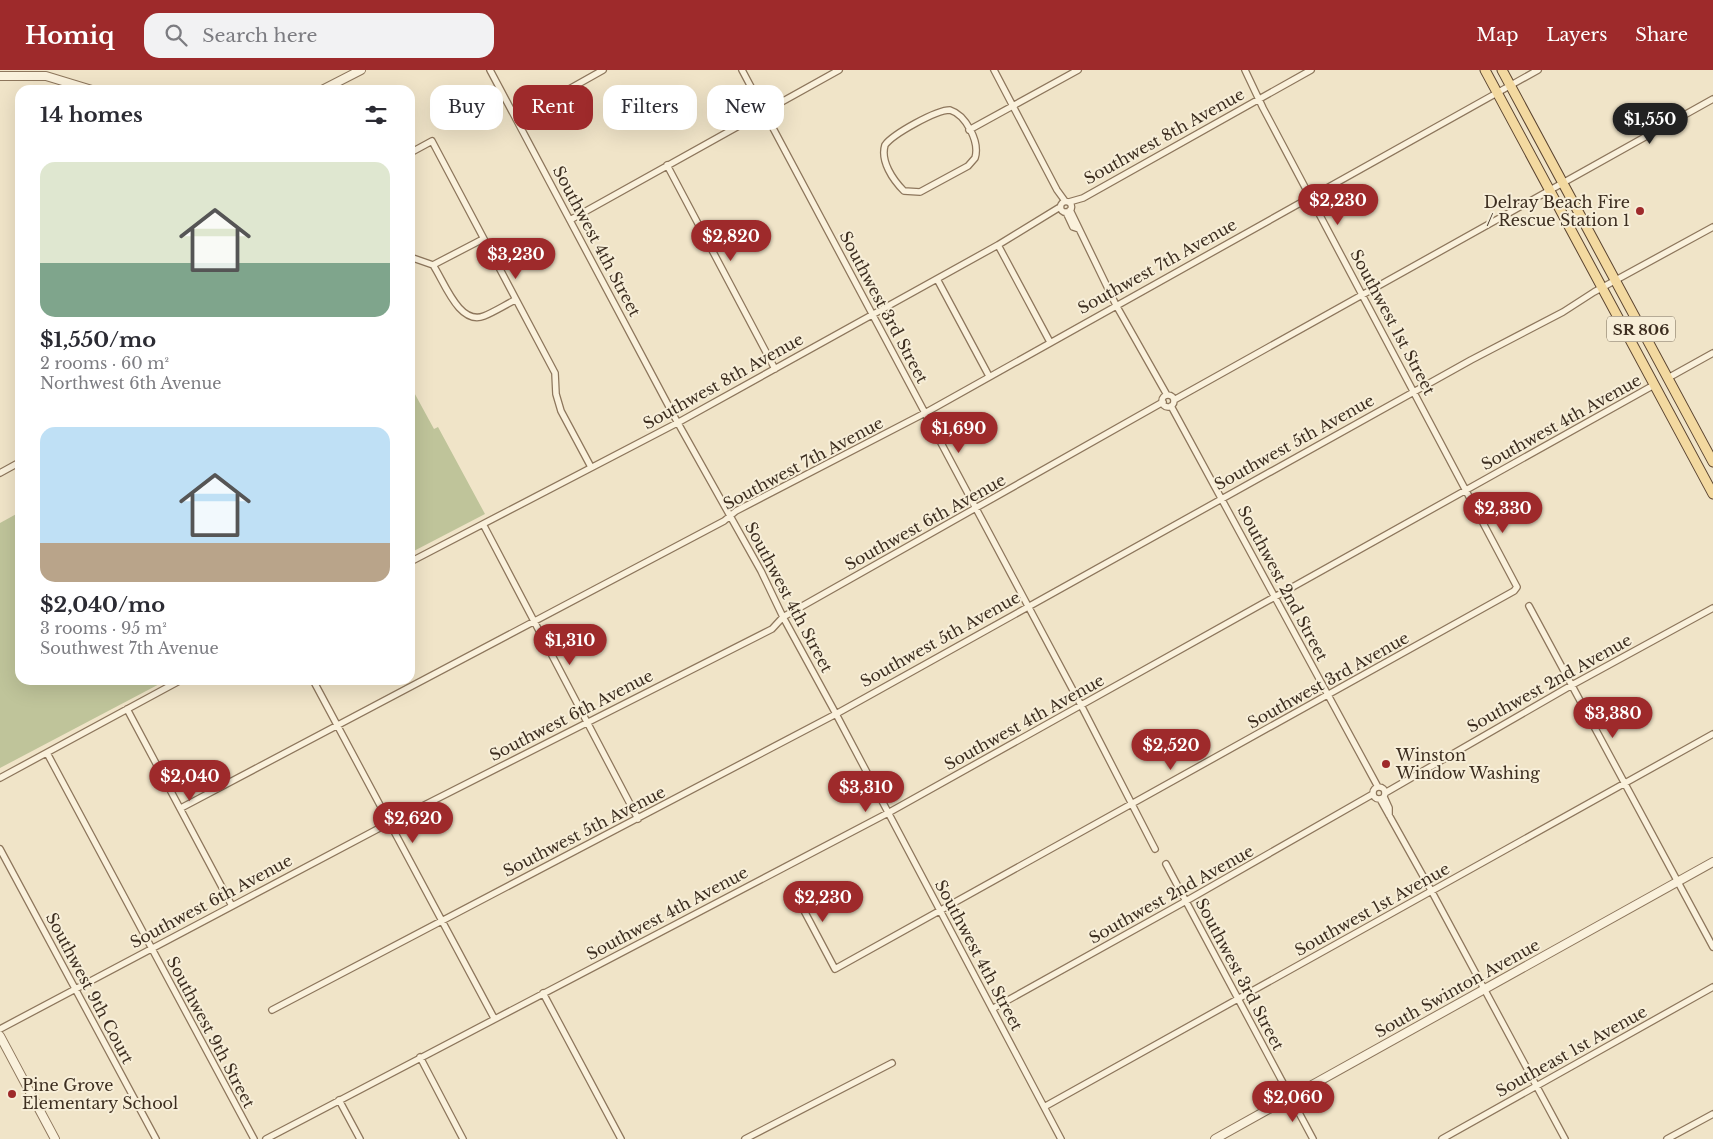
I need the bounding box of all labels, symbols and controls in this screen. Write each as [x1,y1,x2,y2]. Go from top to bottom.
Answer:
search box [144,13,494,58]
text: Homiq [25,21,114,50]
icon: search [162,21,190,49]
text: Search here [202,24,317,47]
text: Map [1477,24,1518,46]
text: Layers [1546,24,1607,46]
text: Share [1635,24,1688,46]
street label: Southwest 8th Avenue [1080,84,1248,188]
chip: Buy [430,85,503,130]
chip: Rent [513,85,593,130]
chip: Filters [603,85,697,130]
chip: New [707,85,784,130]
icon: filters [362,101,390,129]
text: 14 homes [40,102,143,128]
pin: $1,550 [1609,102,1691,145]
text: $1,550 [1624,109,1676,129]
street label: Southwest 4th Street [549,162,645,320]
pin: $2,230 [1297,184,1379,226]
text: $2,230 [1309,190,1367,210]
place label: Delray Beach Fire / Rescue Station 1 [1484,192,1630,230]
icon: home [170,195,260,285]
marker: Delray Beach Fire / Rescue Station 1 [1634,205,1646,217]
street label: Southwest 7th Avenue [1074,214,1240,318]
pin: $2,820 [690,220,772,262]
text: $2,820 [702,226,760,246]
street label: Southwest 3rd Street [835,227,933,387]
pin: $3,230 [475,238,557,280]
text: $3,230 [487,244,545,264]
street label: Southwest 1st Street [1346,246,1440,398]
road number: SR 806 [1607,316,1675,342]
text: $1,550/mo [40,327,156,353]
street label: Southwest 8th Avenue [639,329,807,433]
text: 2 rooms · 60 m² [40,353,169,373]
street label: Southwest 4th Avenue [1477,370,1645,474]
text: Northwest 6th Avenue [40,373,221,393]
street label: Southwest 5th Avenue [1211,390,1377,494]
street label: Southwest 7th Avenue [719,412,887,514]
pin: $1,690 [918,412,1000,454]
text: $1,690 [932,418,986,438]
icon: home [170,460,260,550]
street label: Southwest 6th Avenue [841,469,1009,575]
pin: $2,330 [1462,492,1544,534]
text: $2,330 [1474,498,1532,518]
street label: Southwest 2nd Street [1234,502,1332,664]
street label: Southwest 4th Street [741,518,837,676]
street label: Southwest 5th Avenue [857,587,1023,691]
text: $2,040/mo [40,592,165,618]
text: 3 rooms · 95 m² [40,618,167,638]
pin: $1,310 [529,624,611,666]
street label: Southwest 3rd Avenue [1244,627,1412,733]
street label: Southwest 2nd Avenue [1463,629,1635,737]
text: $1,310 [545,630,595,650]
text: Southwest 7th Avenue [40,638,219,658]
street label: Southwest 6th Avenue [486,665,656,765]
street label: Southwest 4th Avenue [940,670,1108,774]
pin: $3,380 [1572,696,1654,739]
text: $3,380 [1584,703,1642,723]
pin: $2,520 [1130,728,1212,771]
text: $2,520 [1143,735,1199,755]
place label: Winston Window Washing [1395,745,1540,783]
marker: Winston Window Washing [1380,758,1392,770]
pin: $2,040 [149,760,231,802]
text: $2,040 [160,766,220,786]
pin: $3,310 [825,770,907,813]
text: $3,310 [839,777,893,797]
street label: Southwest 5th Avenue [499,781,669,881]
pin: $2,620 [372,802,454,844]
text: $2,620 [384,808,442,828]
street label: Southwest 2nd Avenue [1085,840,1257,948]
street label: Southwest 6th Avenue [126,850,296,952]
street label: Southwest 1st Avenue [1291,858,1453,960]
street label: Southwest 4th Avenue [583,862,751,964]
street label: Southwest 4th Street [931,876,1027,1034]
pin: $2,230 [782,880,864,923]
text: $2,230 [794,887,852,907]
street label: Southwest 3rd Street [1191,894,1289,1054]
street label: Southwest 9th Court [42,909,138,1067]
street label: South Swinton Avenue [1371,934,1543,1042]
street label: Southwest 9th Street [163,953,259,1111]
street label: Southeast 1st Avenue [1492,1001,1650,1101]
place label: Pine Grove Elementary School [22,1075,178,1113]
pin: $2,060 [1252,1080,1334,1123]
text: $2,060 [1263,1087,1323,1107]
marker: Pine Grove Elementary School [6,1088,18,1100]

